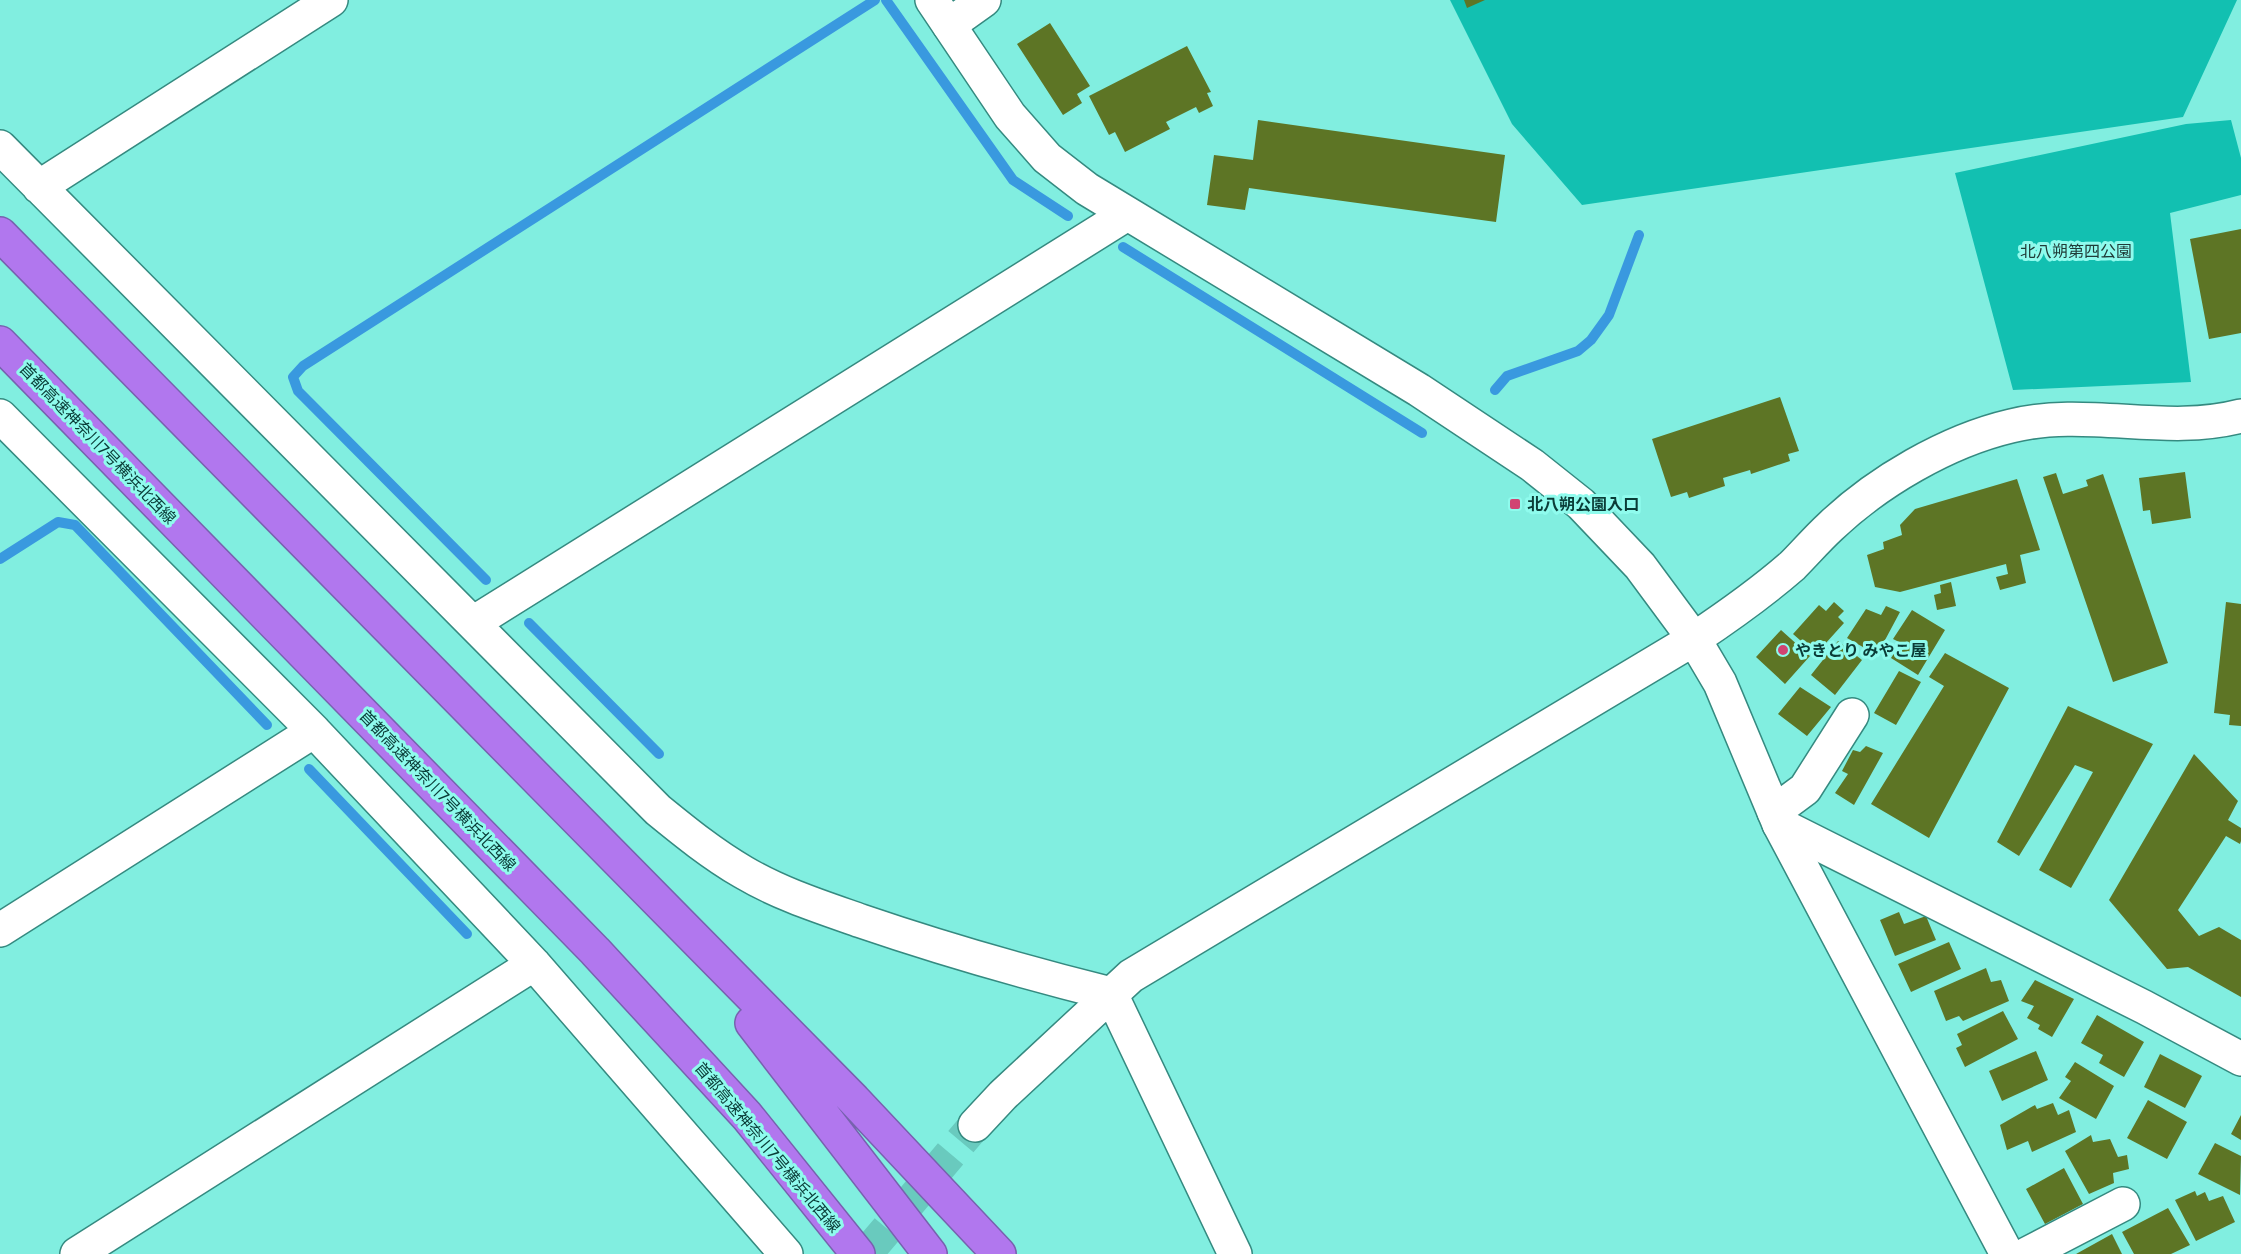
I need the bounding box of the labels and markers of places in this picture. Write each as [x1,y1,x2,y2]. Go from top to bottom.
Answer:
place label: 北八朔公園入口 [1527,495,1639,514]
marker: 北八朔公園入口 [1508,497,1522,511]
place label: やきとり みやこ屋 [1795,641,1926,660]
marker: やきとり みやこ屋 [1776,643,1790,657]

